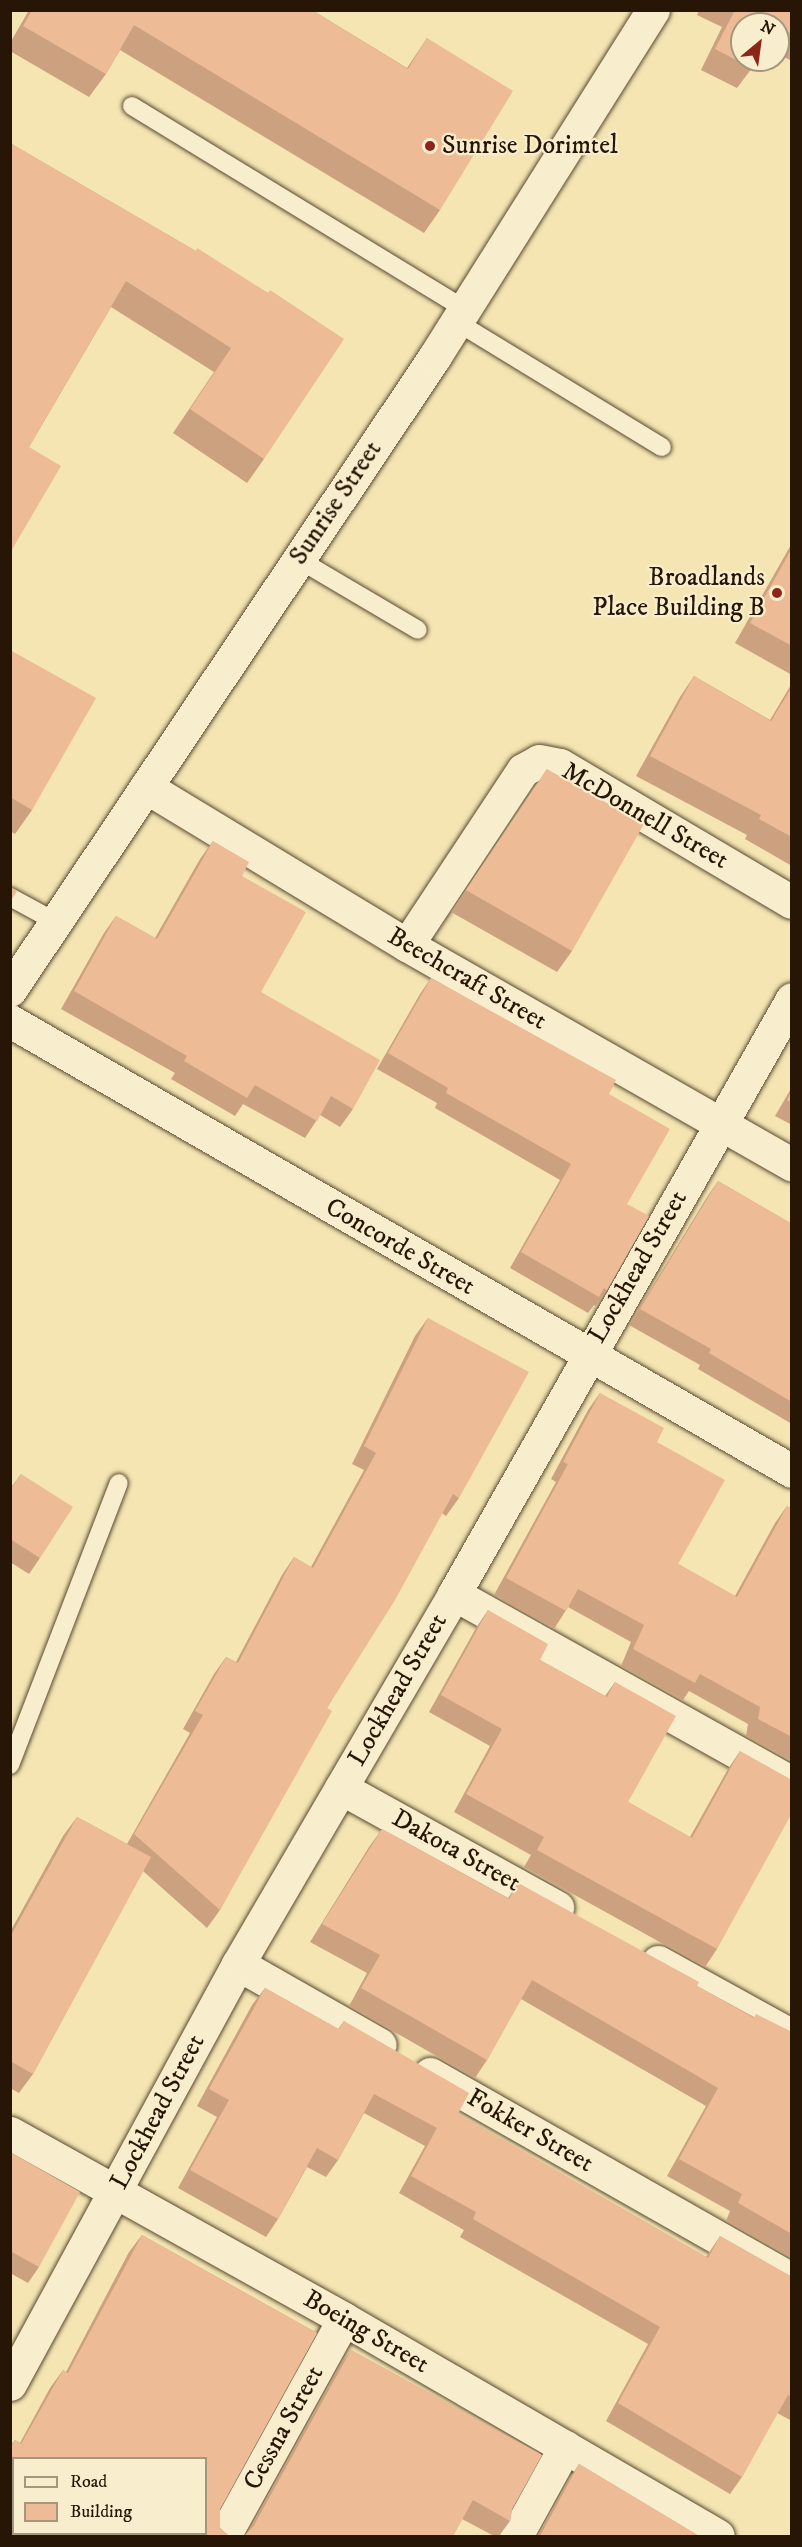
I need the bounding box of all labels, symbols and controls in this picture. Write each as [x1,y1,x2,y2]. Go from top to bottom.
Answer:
north arrow [730,12,790,72]
text: N [757,16,778,40]
place label: Sunrise Dorimtel [442,130,618,162]
marker: Sunrise Dorimtel [423,139,437,153]
street label: Sunrise Street [283,435,389,571]
place label: Broadlands Place Building B [592,562,765,624]
marker: Broadlands Place Building B [770,586,784,600]
street label: McDonnell Street [556,756,734,876]
street label: Beechcraft Street [382,921,552,1037]
street label: Lockhead Street [582,1185,694,1349]
street label: Concorde Street [320,1192,480,1302]
street label: Lockhead Street [342,1608,454,1772]
street label: Dakota Street [386,1803,526,1899]
street label: Lockhead Street [104,2029,212,2195]
street label: Fokker Street [461,2082,599,2180]
street label: Boeing Street [298,2284,434,2380]
street label: Cessna Street [237,2360,331,2496]
legend [12,2457,207,2535]
text: Road [70,2471,107,2493]
text: Building [70,2501,132,2523]

